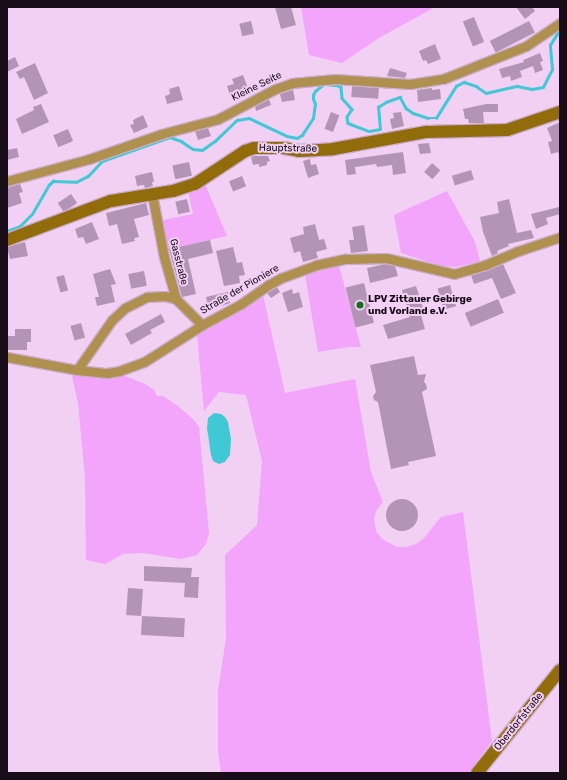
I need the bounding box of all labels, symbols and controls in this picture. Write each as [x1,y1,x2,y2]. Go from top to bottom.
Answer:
street label: Kleine Seite [230,70,284,104]
street label: Hauptstraße [259,142,317,156]
street label: Gasstraße [166,238,190,286]
street label: Straße der Pioniere [198,263,282,317]
place label: LPV Zittauer Gebirge und Vorland e.V. [368,293,472,316]
marker: LPV Zittauer Gebirge und Vorland e.V. [355,300,365,310]
street label: Oberdorfstraße [492,691,546,753]

